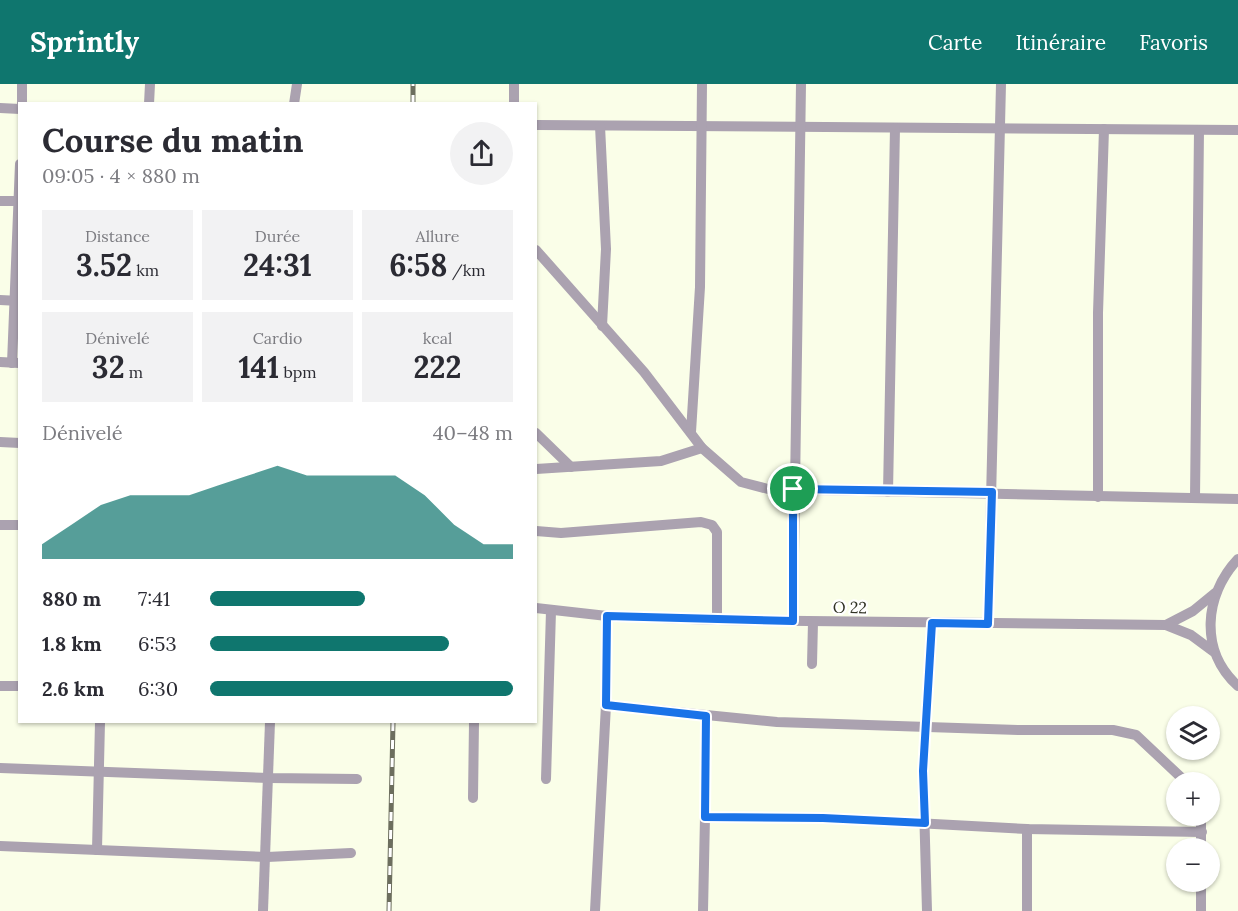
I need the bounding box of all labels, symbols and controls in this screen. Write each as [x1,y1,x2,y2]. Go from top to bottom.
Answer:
text: Sprintly [30,24,139,60]
text: Carte [928,29,982,56]
text: Itinéraire [1015,29,1106,56]
text: Favoris [1139,29,1208,56]
text: Course du matin [42,119,304,161]
button: share [450,122,513,185]
text: 09:05 · 4 × 880 m [42,163,200,188]
text: Distance [85,226,150,246]
text: Durée [255,226,300,246]
text: Allure [416,226,459,246]
text: 3.52 [76,246,132,284]
text: 24:31 [243,246,312,284]
text: 6:58 [389,246,447,284]
text: km [132,260,159,280]
text: /km [447,260,486,280]
text: Dénivelé [85,328,150,348]
text: Cardio [253,328,302,348]
text: kcal [423,328,452,348]
text: 32 [92,348,125,386]
text: 141 [238,348,279,386]
text: 222 [414,348,461,386]
text: m [125,362,143,382]
text: bpm [279,362,317,382]
text: Dénivelé [42,420,123,445]
text: 40–48 m [433,420,513,445]
pin [767,463,818,514]
icon: arrive [776,472,809,505]
text: 880 m [42,586,101,611]
text: 7:41 [138,586,170,611]
street label: O 22 [833,597,867,617]
text: 1.8 km [42,631,102,656]
text: 6:53 [138,631,177,656]
text: 2.6 km [42,676,104,701]
text: 6:30 [138,676,178,701]
map controls [1166,706,1220,892]
button: layers [1166,706,1220,760]
button: + [1166,772,1220,826]
button: − [1166,838,1220,892]

